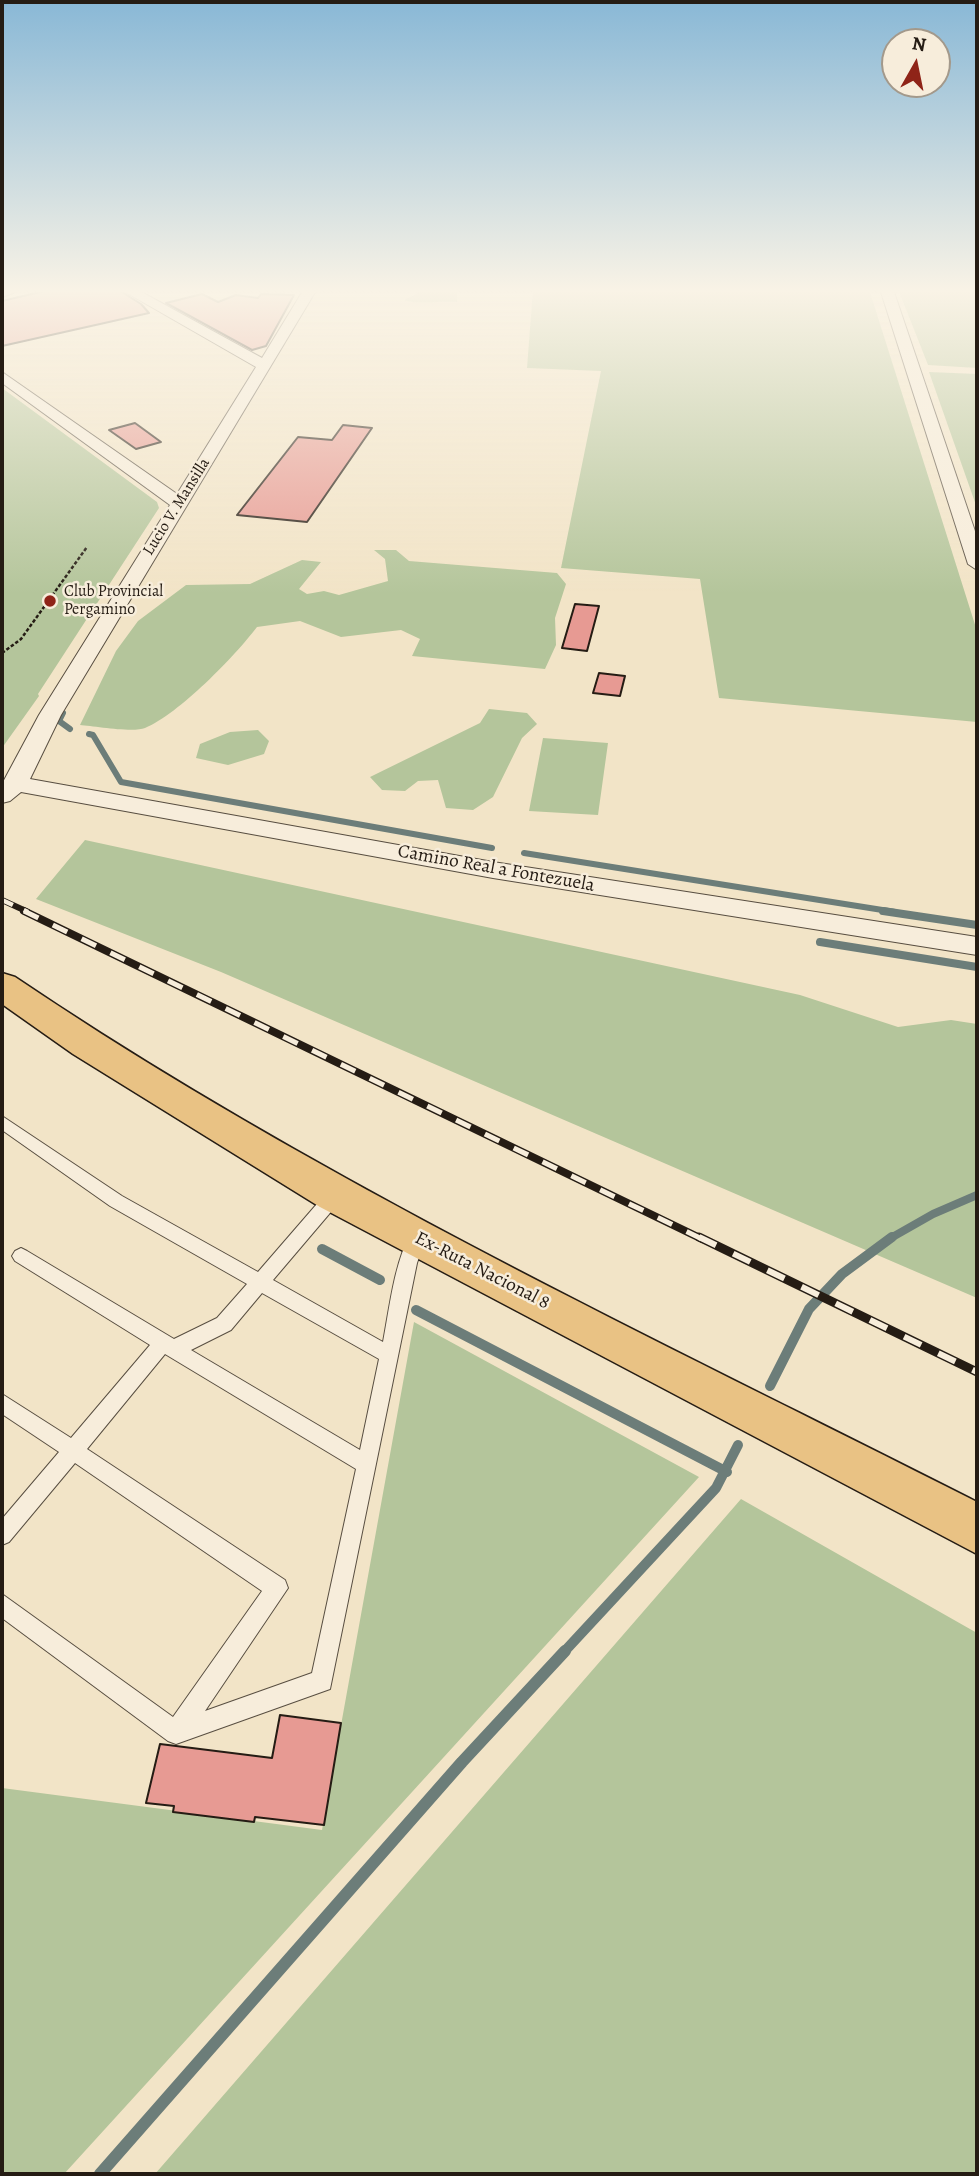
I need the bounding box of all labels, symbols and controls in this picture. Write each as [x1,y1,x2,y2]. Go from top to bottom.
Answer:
north arrow [881,28,951,98]
text: N [910,30,928,58]
street label: Lucio V. Mansilla [139,455,215,559]
place label: Club Provincial Pergamino [64,582,163,620]
marker: Club Provincial Pergamino [42,593,58,609]
street label: Camino Real a Fontezuela [396,840,596,898]
street label: Ex-Ruta Nacional 8 [411,1227,553,1315]

